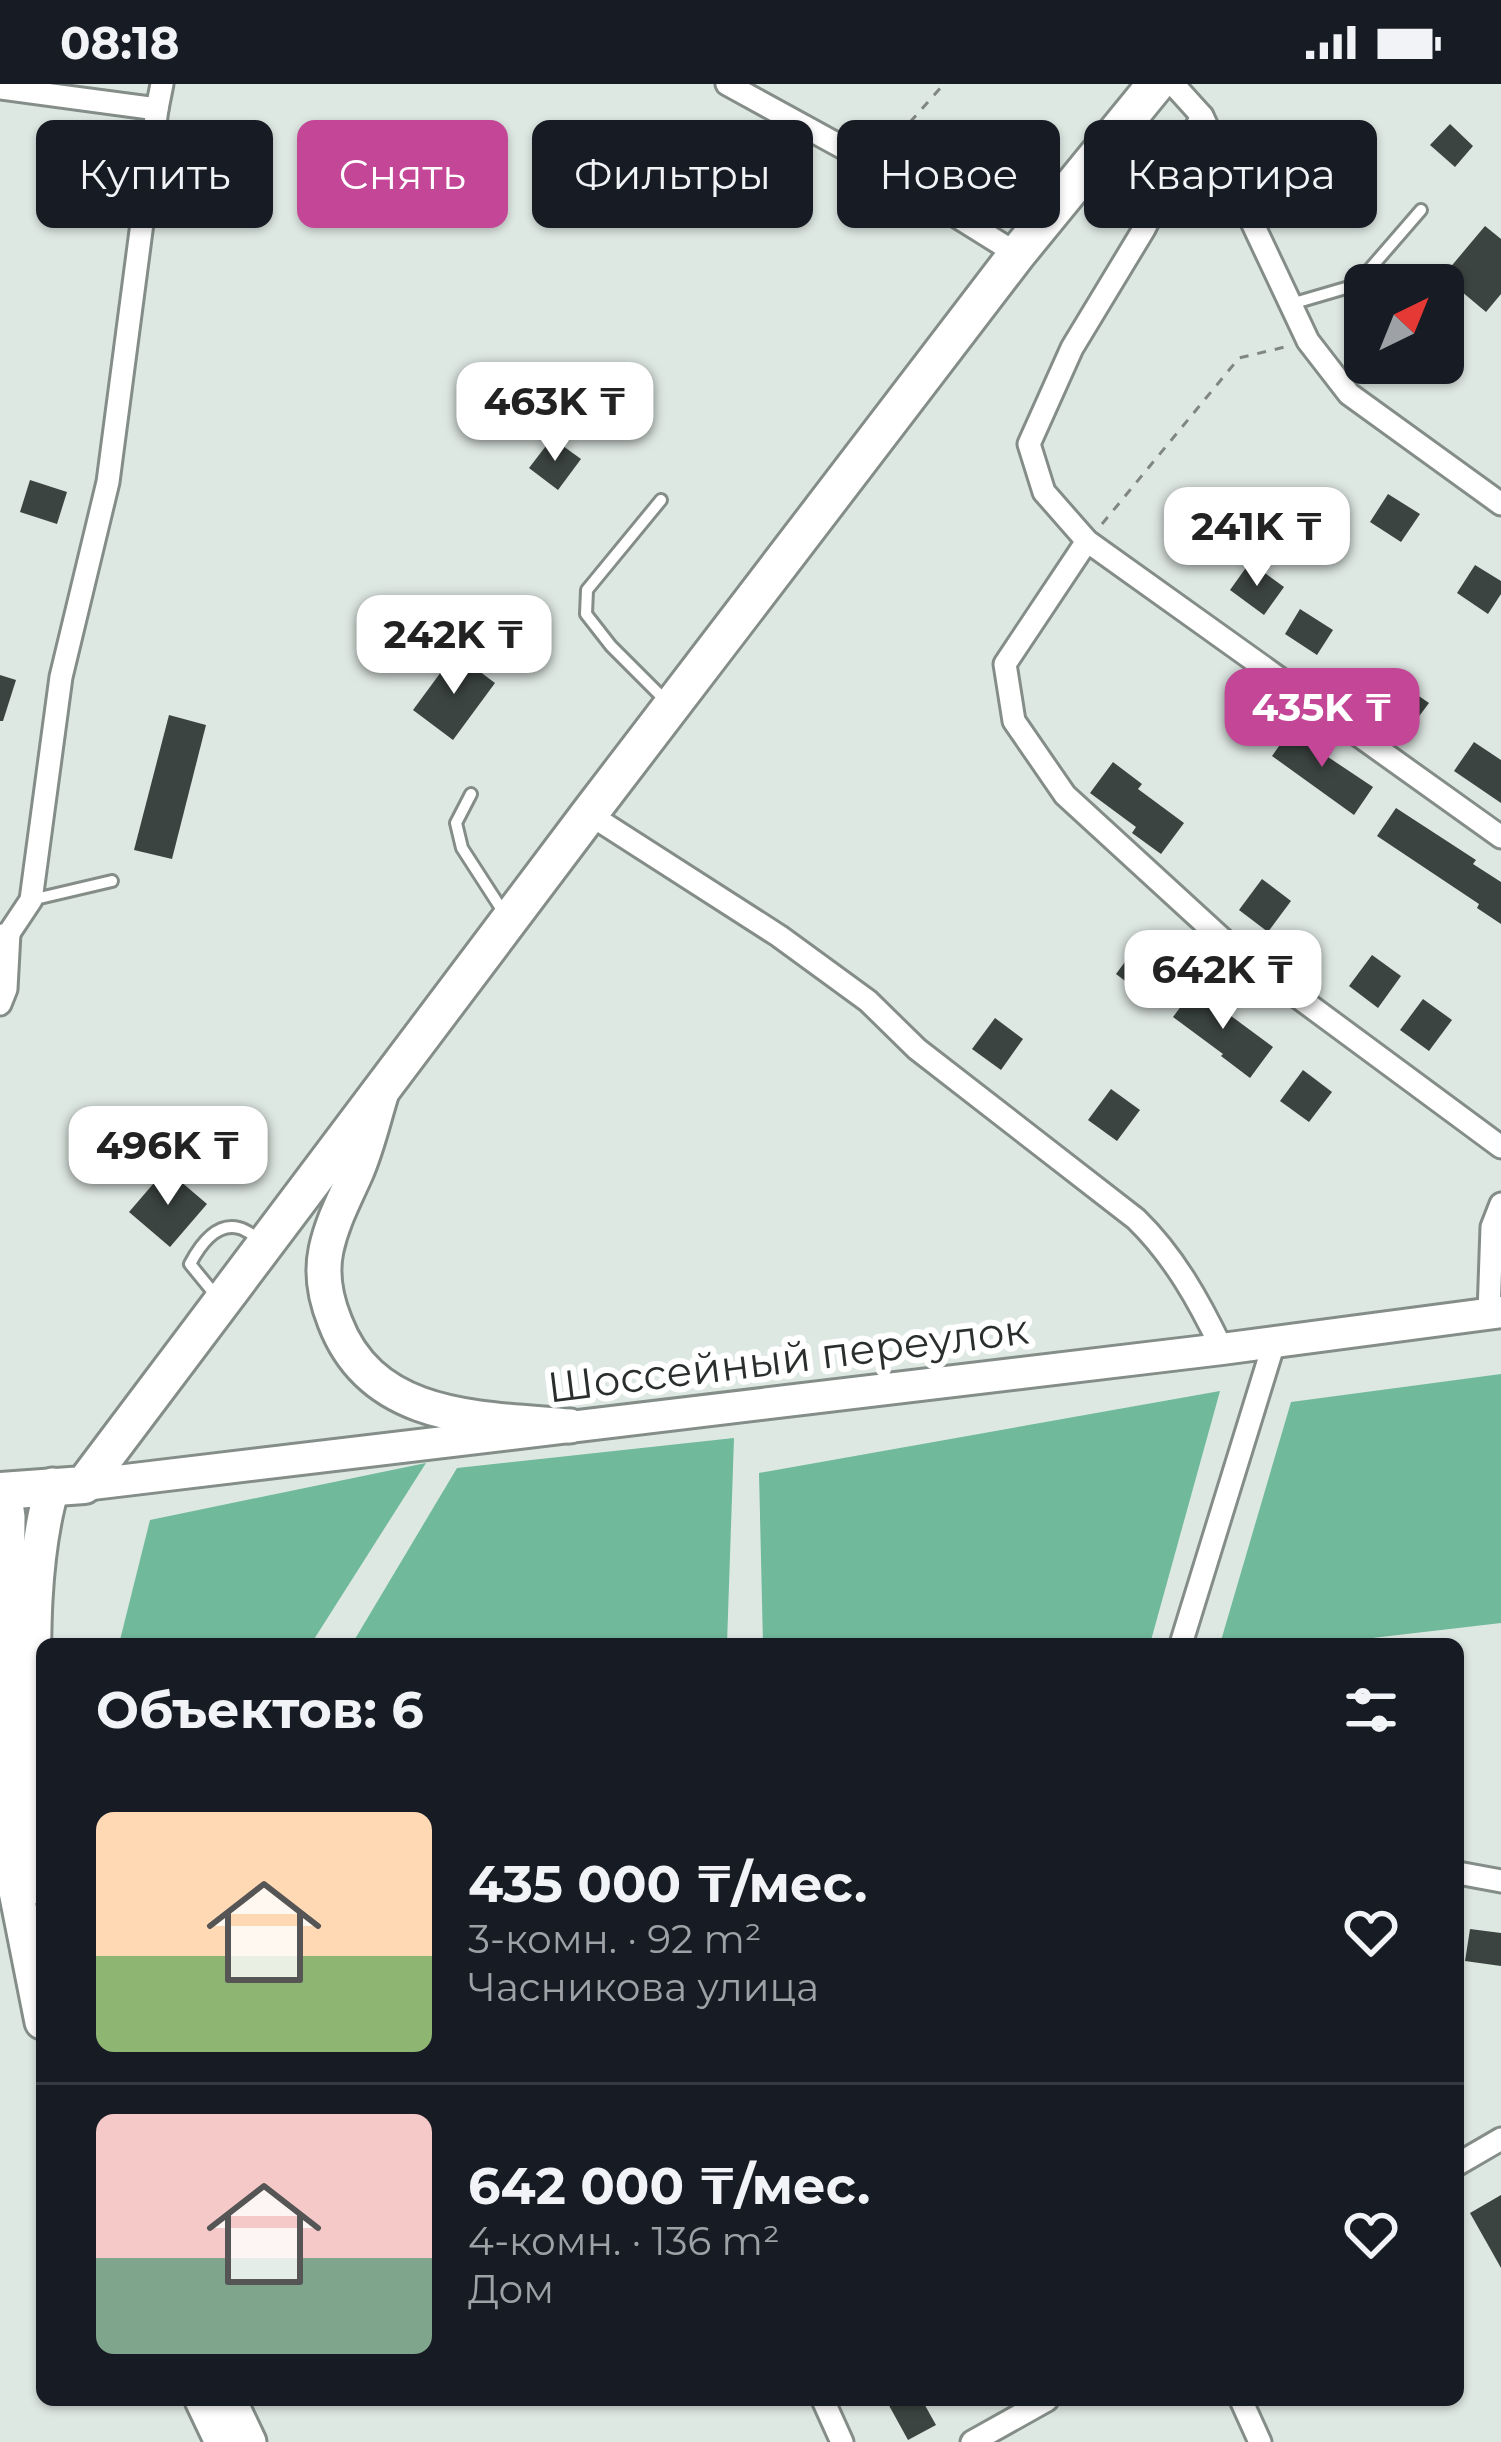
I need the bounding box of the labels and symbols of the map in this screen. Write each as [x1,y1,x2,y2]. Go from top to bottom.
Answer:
north arrow [1344,264,1464,384]
pin: 463K ₸ [457,362,653,464]
pin: 241K ₸ [1159,487,1355,589]
pin: 242K ₸ [356,595,552,697]
pin: 435K ₸ [1224,668,1420,770]
pin: 642K ₸ [1125,930,1321,1032]
pin: 496K ₸ [70,1106,266,1208]
street label: Шоссейный переулок [545,1303,1031,1413]

